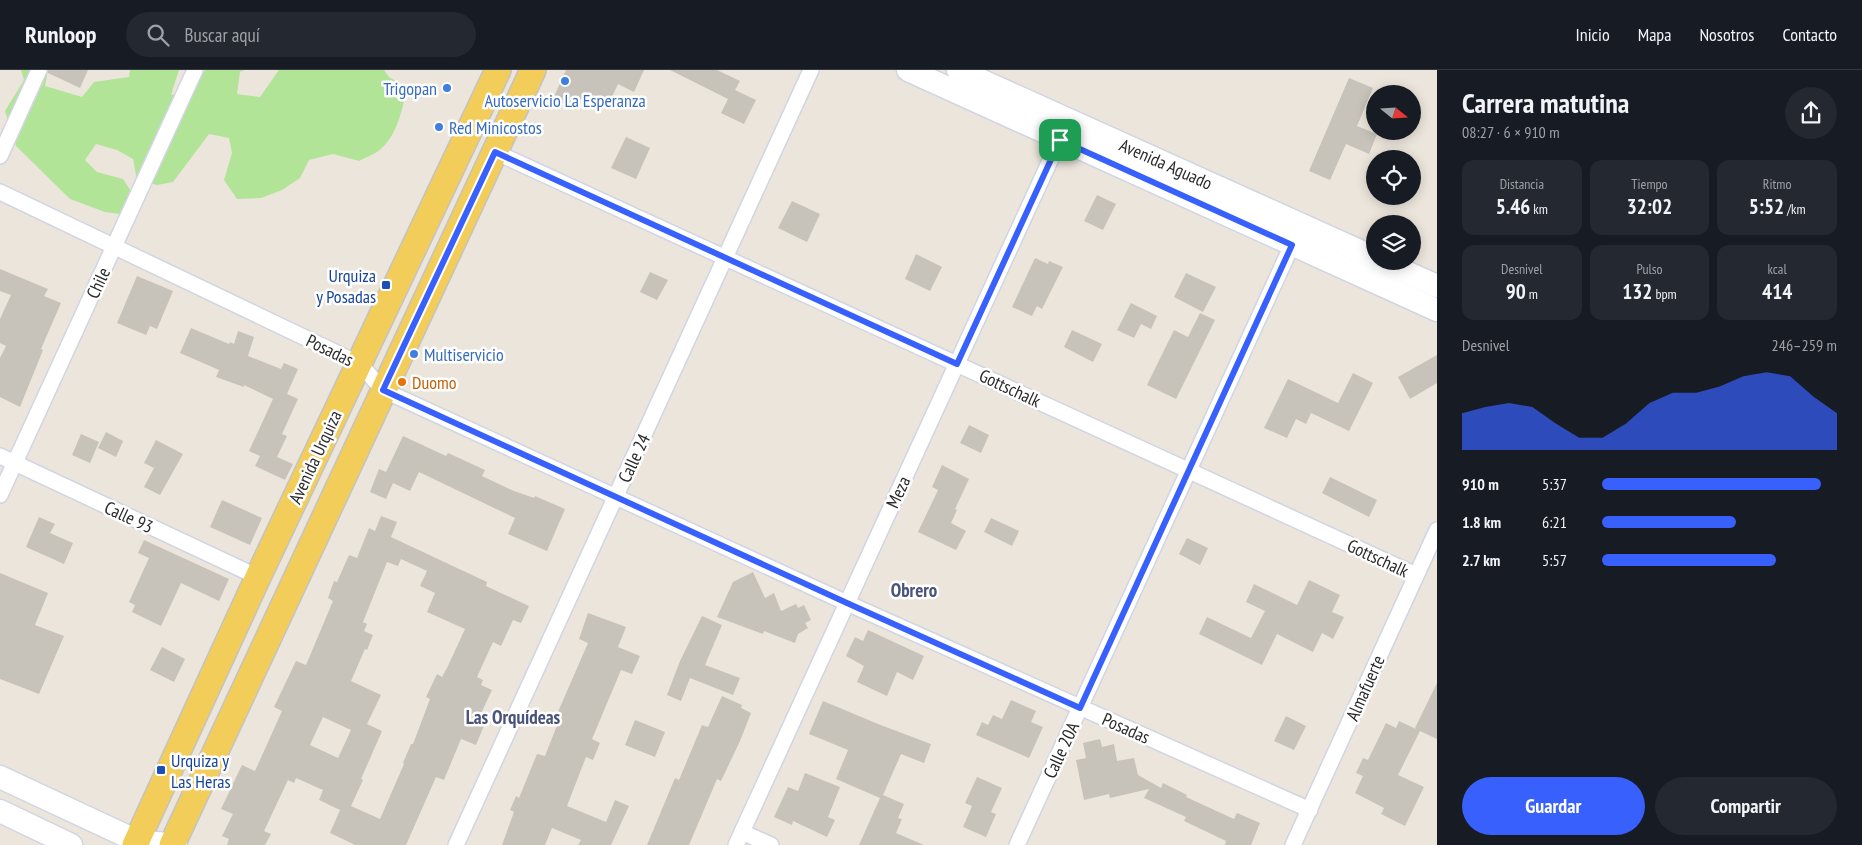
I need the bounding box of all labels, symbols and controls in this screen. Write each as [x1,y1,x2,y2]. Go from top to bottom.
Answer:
search box [126,12,476,57]
text: Runloop [25,19,96,50]
icon: search [144,21,172,49]
text: Buscar aquí [184,23,260,47]
text: Inicio [1576,23,1610,46]
text: Mapa [1638,23,1671,46]
text: Nosotros [1699,23,1754,46]
text: Contacto [1782,23,1837,46]
marker: Autoservicio La Esperanza [559,75,571,87]
place label: Trigopan [383,77,437,100]
marker: Trigopan [441,82,453,94]
text: Carrera matutina [1462,84,1629,121]
north arrow [1366,85,1421,140]
map controls [1366,85,1421,270]
button: share [1785,87,1837,139]
place label: Autoservicio La Esperanza [484,89,646,112]
place label: Red Minicostos [449,116,542,139]
pin [1039,119,1081,161]
marker: Red Minicostos [433,121,445,133]
text: 08:27 · 6 × 910 m [1462,122,1560,142]
icon: arrive [1046,126,1074,154]
street label: Avenida Aguado [1116,133,1216,195]
button: locate [1366,150,1421,205]
text: Distancia [1500,175,1544,193]
text: Tiempo [1631,175,1668,193]
text: Ritmo [1763,175,1792,193]
text: 5.46 [1496,193,1530,220]
text: 32:02 [1627,193,1672,220]
text: 5:52 [1749,193,1784,220]
text: km [1530,200,1548,218]
text: /km [1784,200,1806,218]
button: layers [1366,215,1421,270]
text: Desnivel [1501,260,1543,278]
text: Pulso [1636,260,1663,278]
text: kcal [1768,260,1787,278]
street label: Chile [81,264,115,302]
place label: Urquiza y Posadas [316,264,376,308]
text: 90 [1506,278,1526,305]
text: 132 [1622,278,1652,305]
text: 414 [1762,278,1792,305]
marker: Urquiza y Posadas [380,279,392,291]
text: m [1526,285,1538,303]
text: bpm [1652,285,1677,303]
street label: Posadas [303,329,357,371]
text: Desnivel [1462,335,1509,355]
text: 246–259 m [1772,335,1837,355]
place label: Multiservicio [424,343,504,366]
marker: Multiservicio [408,348,420,360]
street label: Gottschalk [976,364,1044,412]
place label: Duomo [412,371,457,394]
marker: Duomo [396,376,408,388]
street label: Avenida Urquiza [283,407,347,507]
street label: Calle 24 [613,430,655,486]
street label: Meza [881,472,915,512]
text: 910 m [1462,474,1499,494]
text: 5:37 [1542,474,1567,494]
street label: Calle 93 [101,496,157,538]
text: 1.8 km [1462,512,1501,532]
text: 6:21 [1542,512,1567,532]
street label: Gottschalk [1344,534,1412,582]
text: 2.7 km [1462,550,1500,570]
text: 5:57 [1542,550,1567,570]
district label: Obrero [891,578,937,602]
street label: Almafuerte [1340,652,1390,724]
district label: Las Orquídeas [466,705,561,729]
street label: Posadas [1099,707,1153,749]
street label: Calle 20A [1038,718,1084,782]
place label: Urquiza y Las Heras [171,749,231,793]
marker: Urquiza y Las Heras [155,764,167,776]
button: Guardar [1462,777,1645,835]
button: Compartir [1655,777,1837,835]

